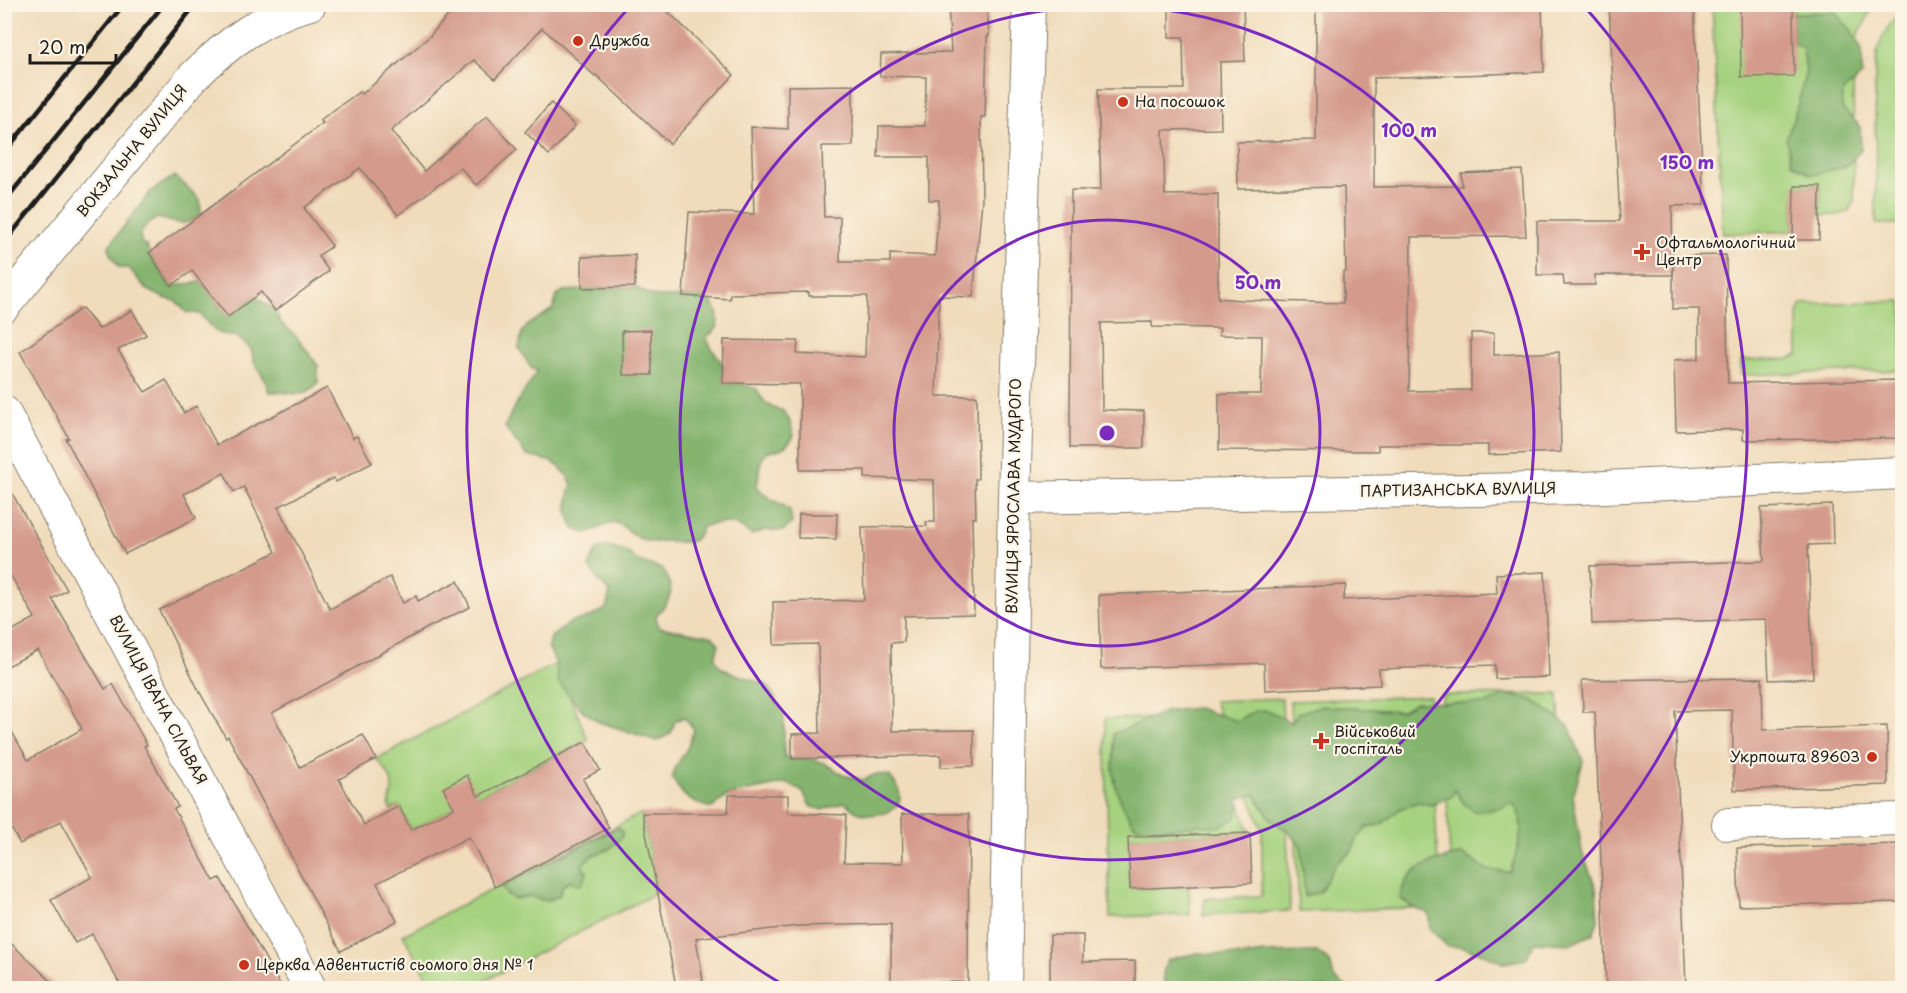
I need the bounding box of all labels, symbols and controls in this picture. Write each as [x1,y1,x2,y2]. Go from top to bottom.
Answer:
scale bar [30,27,116,65]
place label: Дружба [589,28,650,51]
text: 20 m [39,33,85,60]
marker: Дружба [571,34,585,48]
street label: ВОКЗАЛЬНА ВУЛИЦЯ [70,79,192,221]
place label: На посошок [1135,89,1225,112]
marker: На посошок [1116,95,1130,109]
text: 100 m [1381,116,1437,143]
text: 150 m [1660,148,1714,175]
place label: Офтальмологічний Центр [1656,230,1796,270]
marker: Офтальмологічний Центр [1633,243,1651,261]
text: 50 m [1235,268,1281,295]
street label: ВУЛИЦЯ ЯРОСЛАВА МУДРОГО [999,378,1026,614]
centre of rings [1097,423,1117,443]
street label: ПАРТИЗАНСЬКА ВУЛИЦЯ [1360,475,1556,502]
street label: ВУЛИЦЯ ІВАНА СІЛЬВАЯ [105,610,214,788]
place label: Військовий госпіталь [1334,719,1416,759]
marker: Військовий госпіталь [1312,732,1330,750]
place label: Укрпошта 89603 [1730,744,1860,767]
marker: Укрпошта 89603 [1865,750,1879,764]
place label: Церква Адвентистів сьомого дня № 1 [256,952,534,975]
marker: Церква Адвентистів сьомого дня № 1 [237,958,251,972]

